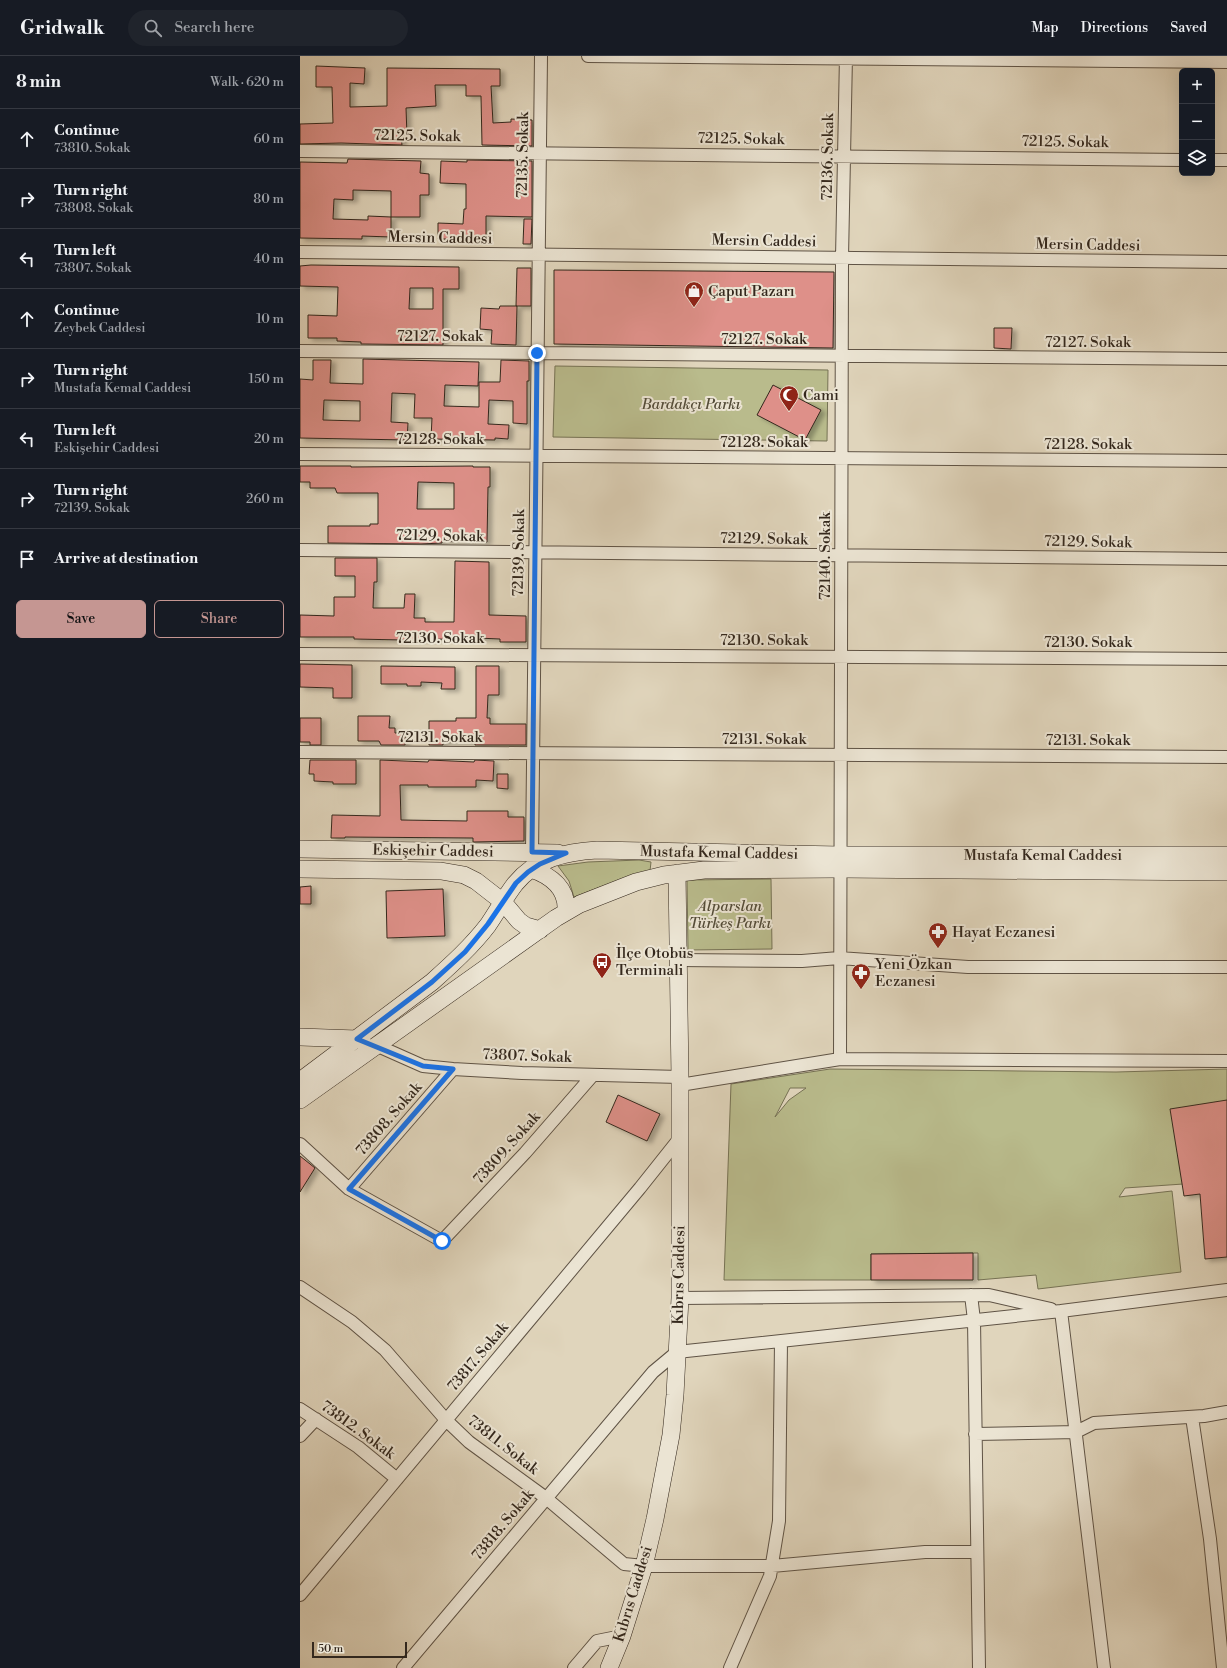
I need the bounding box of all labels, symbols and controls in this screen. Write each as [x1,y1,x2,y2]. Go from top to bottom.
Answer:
search box [128,10,408,46]
text: Gridwalk [20,16,104,40]
icon: search [142,17,164,39]
text: Search here [174,18,254,37]
text: Map [1031,19,1059,37]
text: Directions [1081,19,1148,37]
text: Saved [1170,19,1207,37]
map controls [1179,68,1215,176]
button: + [1179,68,1215,104]
text: 8 min [16,71,61,93]
text: Walk · 620 m [210,74,284,90]
button: − [1179,104,1215,140]
street label: 72135. Sokak [513,110,533,198]
street label: 72136. Sokak [818,112,838,201]
text: Continue [54,121,119,140]
street label: 72125. Sokak [373,126,462,146]
icon: ahead [16,128,38,150]
street label: 72125. Sokak [697,129,786,149]
text: 60 m [253,131,284,147]
street label: 72125. Sokak [1021,132,1110,152]
text: 73810. Sokak [54,140,130,156]
button: layers [1179,140,1215,176]
text: Turn right [54,181,128,200]
icon: right [16,188,38,210]
text: 80 m [253,191,284,207]
text: 73808. Sokak [54,200,133,216]
street label: Mersin Caddesi [387,228,493,248]
street label: Mersin Caddesi [711,231,817,251]
street label: Mersin Caddesi [1035,235,1141,255]
text: Turn left [54,241,116,260]
icon: left [16,248,38,270]
text: 40 m [254,251,284,267]
text: 73807. Sokak [54,260,131,276]
shop icon: Çaput Pazarı [683,280,705,308]
place label: Çaput Pazarı [708,282,795,301]
text: Continue [54,301,119,320]
icon: ahead [16,308,38,330]
text: 10 m [256,311,284,327]
text: Zeybek Caddesi [54,320,146,336]
street label: 72127. Sokak [397,327,484,346]
street label: 72127. Sokak [721,330,808,349]
street label: 72127. Sokak [1045,333,1132,352]
route end [528,344,546,362]
text: Turn right [54,361,128,380]
icon: right [16,368,38,390]
text: 150 m [249,371,284,387]
text: Mustafa Kemal Caddesi [54,380,191,396]
mosque icon: Cami [778,384,800,412]
place label: Cami [803,386,839,405]
park label: Bardakçı Parkı [640,395,741,414]
text: Turn left [54,421,116,440]
icon: left [16,428,38,450]
street label: 72128. Sokak [396,430,485,449]
text: 20 m [254,431,284,447]
street label: 72128. Sokak [720,433,809,452]
street label: 72128. Sokak [1044,435,1133,454]
text: Eskişehir Caddesi [54,440,159,456]
text: Turn right [54,481,128,500]
icon: right [16,488,38,510]
text: 260 m [246,491,284,507]
text: 72139. Sokak [54,500,130,516]
street label: 72139. Sokak [509,508,529,597]
street label: 72140. Sokak [816,511,835,600]
street label: 72129. Sokak [396,526,485,546]
street label: 72129. Sokak [720,529,809,549]
street label: 72129. Sokak [1044,532,1133,552]
icon: arrive [16,548,38,570]
text: Arrive at destination [54,549,198,568]
button: Save [16,600,146,638]
button: Share [154,600,284,638]
street label: 72130. Sokak [396,629,485,648]
street label: 72130. Sokak [720,631,809,650]
street label: 72130. Sokak [1044,633,1133,652]
street label: 72131. Sokak [398,728,483,747]
street label: 72131. Sokak [722,730,807,749]
street label: 72131. Sokak [1046,731,1131,750]
street label: Eskişehir Caddesi [372,840,494,862]
street label: Mustafa Kemal Caddesi [640,842,798,864]
street label: Mustafa Kemal Caddesi [964,846,1122,865]
park label: Alparslan Türkeş Parkı [689,897,771,933]
pharmacy icon: Hayat Eczanesi [927,921,949,949]
place label: Hayat Eczanesi [952,923,1056,942]
place label: İlçe Otobüs Terminali [616,943,693,980]
bus stop icon: İlçe Otobüs Terminali [591,951,613,979]
place label: Yeni Özkan Eczanesi [874,954,952,991]
pharmacy icon: Yeni Özkan Eczanesi [850,962,872,990]
street label: 73807. Sokak [482,1045,573,1067]
street label: 73808. Sokak [352,1077,427,1160]
street label: 73809. Sokak [469,1107,545,1188]
street label: Kıbrıs Caddesi [669,1225,689,1325]
route start [433,1232,451,1250]
street label: 73817. Sokak [443,1318,513,1396]
street label: 73812. Sokak [317,1397,400,1464]
street label: 73811. Sokak [463,1411,543,1480]
street label: 73818. Sokak [468,1485,539,1565]
street label: Kıbrıs Caddesi [609,1544,657,1644]
scale bar [312,1640,407,1659]
text: 50 m [318,1642,343,1656]

